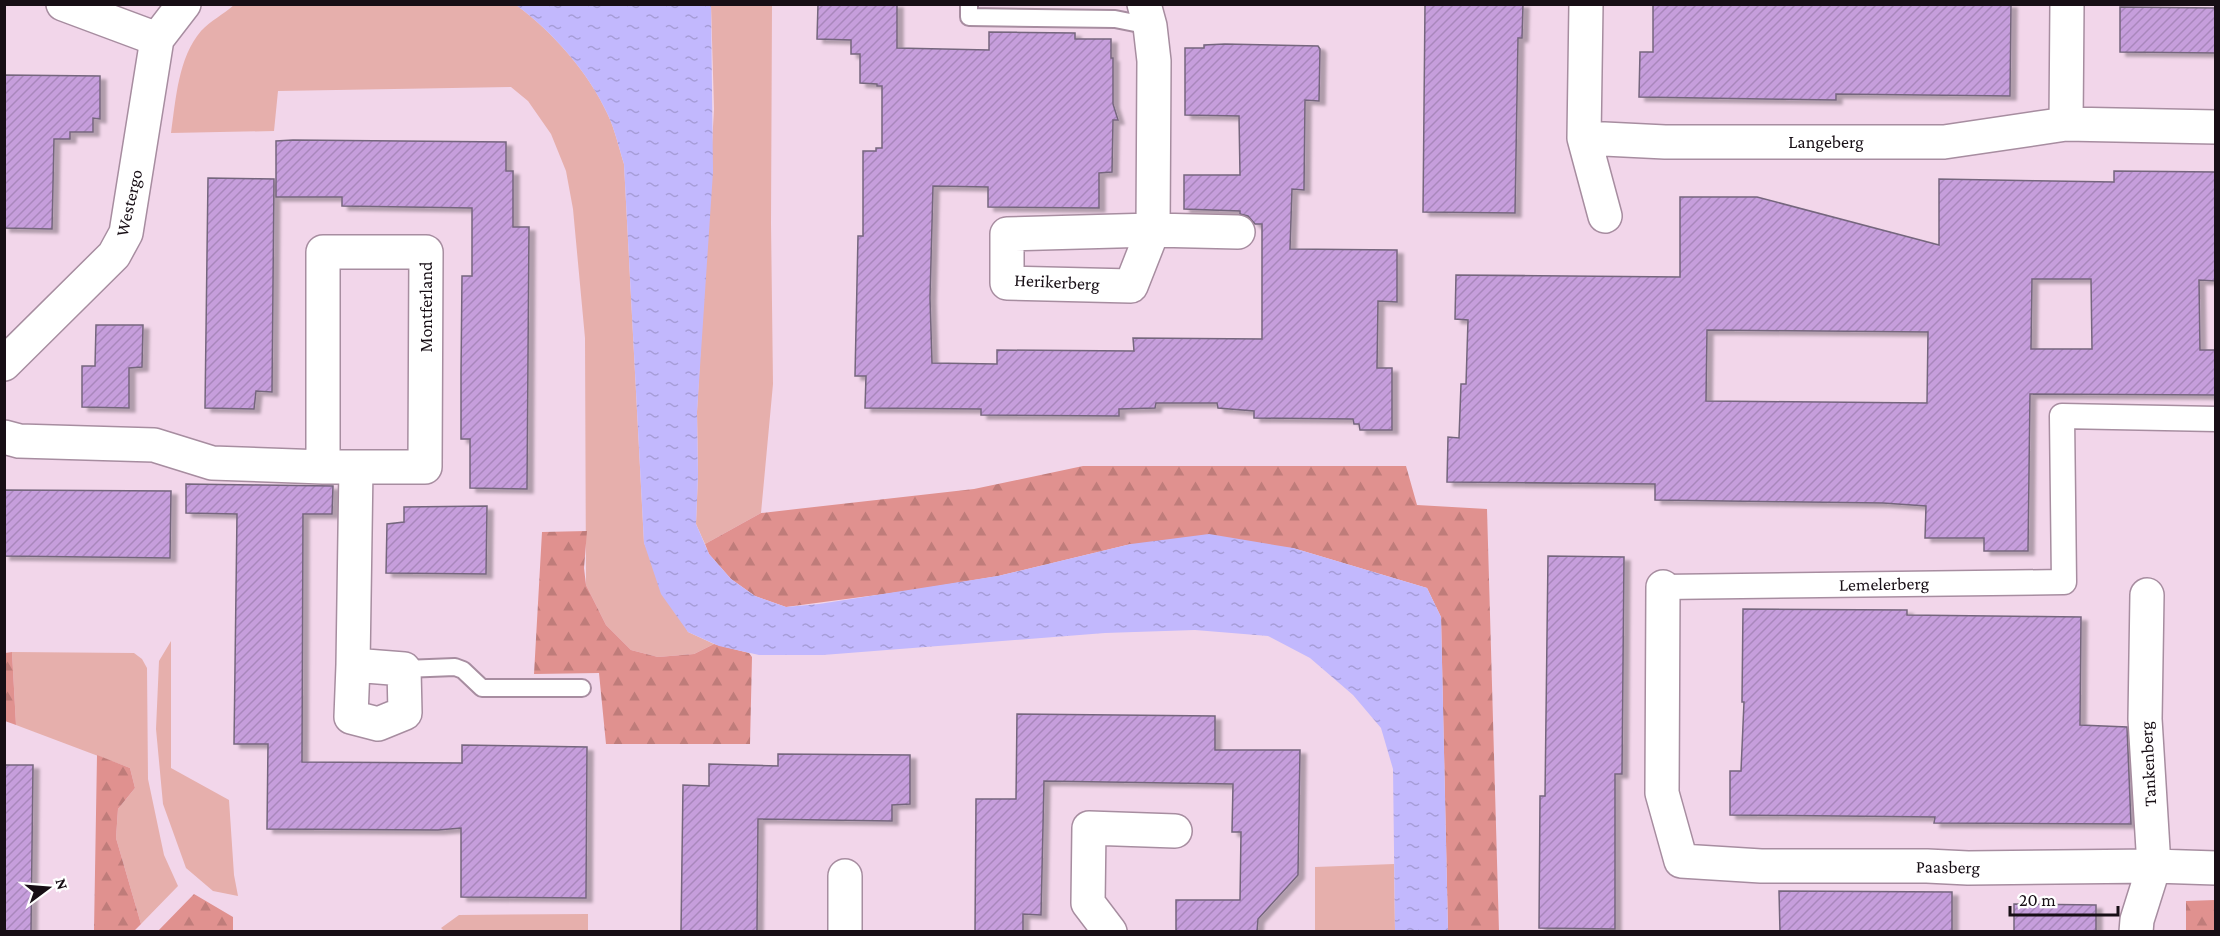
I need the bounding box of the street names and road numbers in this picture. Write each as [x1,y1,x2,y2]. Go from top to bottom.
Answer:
street label: Langeberg [1788,132,1864,152]
street label: Westergo [112,168,146,238]
street label: Montferland [416,261,436,353]
street label: Herikerberg [1014,270,1100,294]
street label: Lemelerberg [1839,573,1930,595]
street label: Tankenberg [2136,721,2160,807]
street label: Paasberg [1916,856,1981,878]

